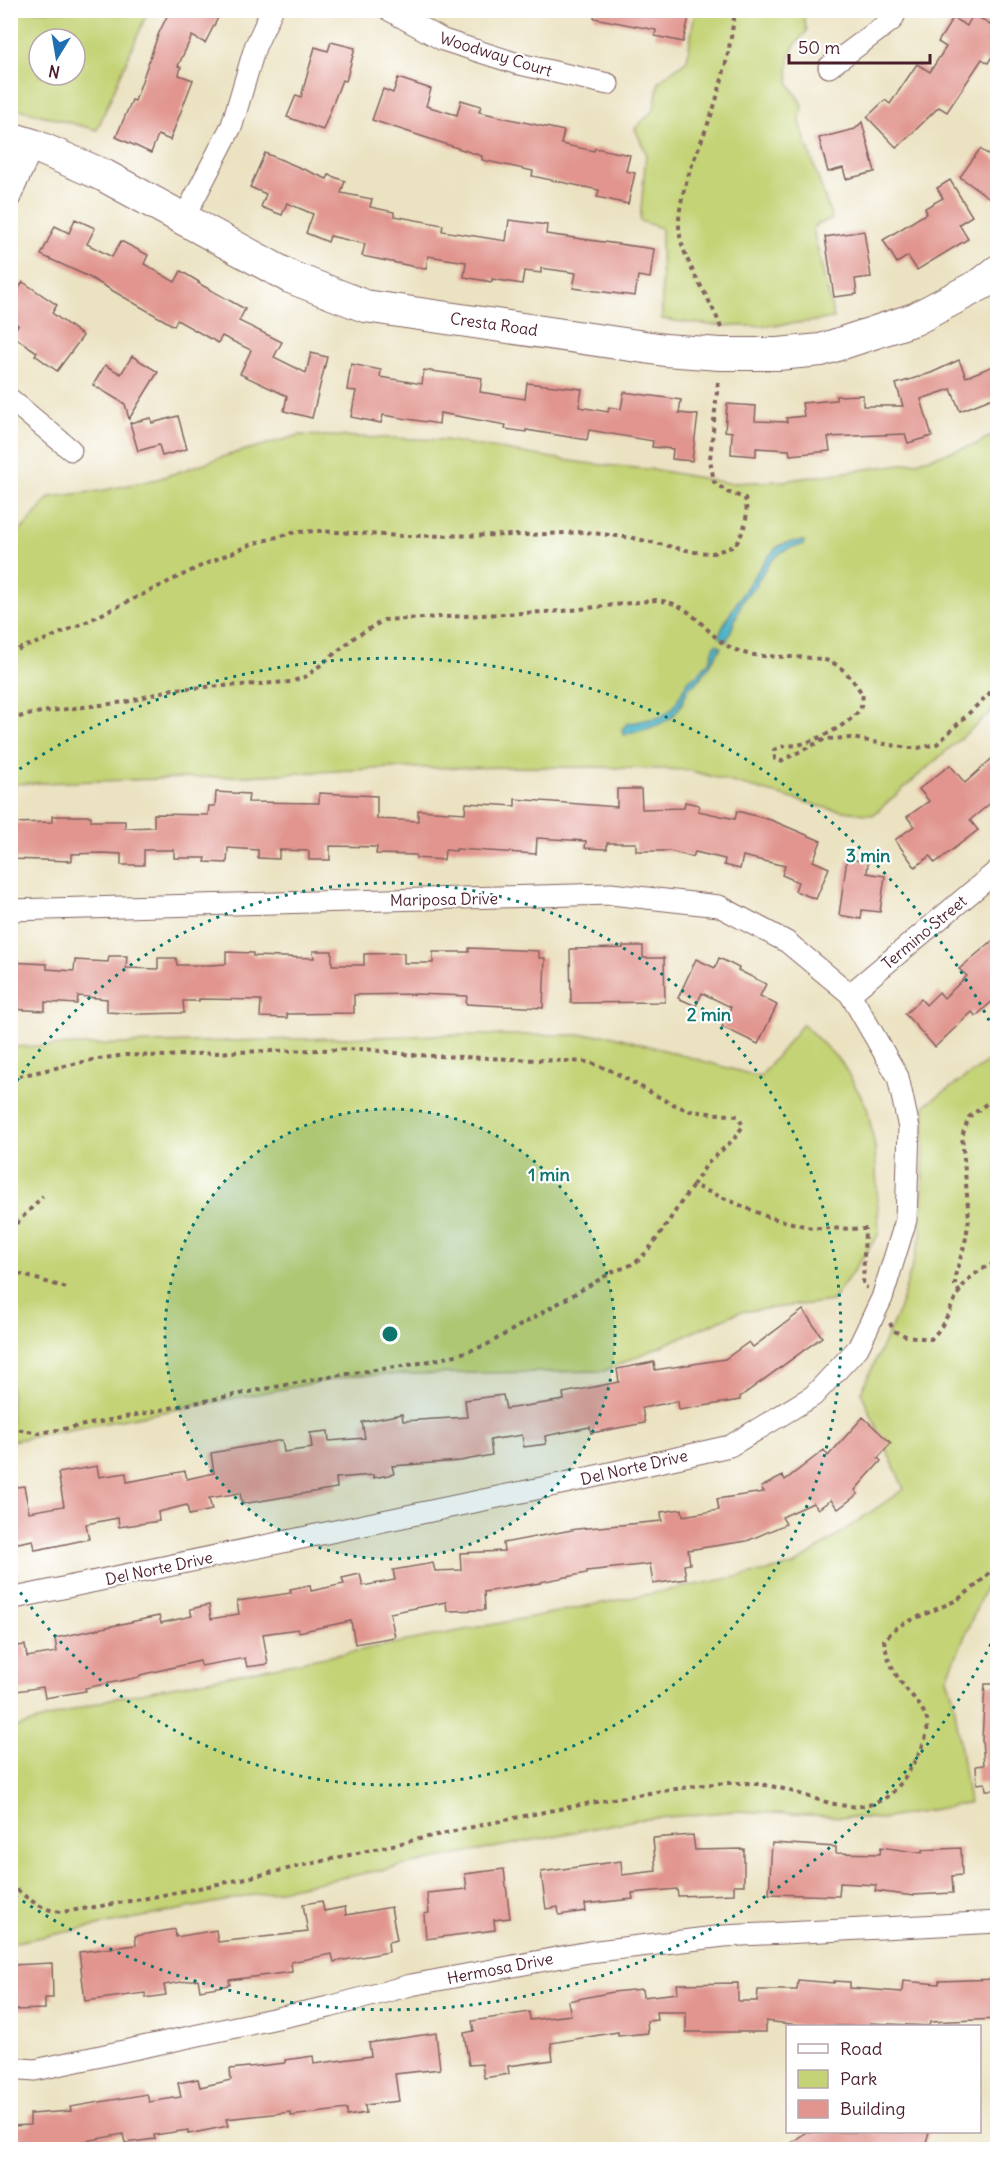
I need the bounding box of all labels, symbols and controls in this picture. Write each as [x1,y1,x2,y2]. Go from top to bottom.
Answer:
north arrow [27,27,87,87]
street label: Woodway Court [437,27,555,81]
scale bar [789,27,930,65]
text: 50 m [798,36,840,59]
text: N [47,61,61,83]
street label: Cresta Road [449,308,539,340]
text: 3 min [846,844,891,867]
street label: Mariposa Drive [390,888,498,910]
street label: Termino Street [877,890,971,973]
text: 2 min [687,1003,732,1026]
text: 1 min [528,1163,570,1186]
centre of rings [380,1324,400,1344]
street label: Del Norte Drive [579,1445,689,1489]
street label: Del Norte Drive [103,1547,215,1589]
street label: Hermosa Drive [445,1948,555,1988]
legend [786,2025,981,2133]
text: Road [840,2037,883,2060]
text: Park [840,2067,877,2090]
text: Building [840,2097,905,2120]

